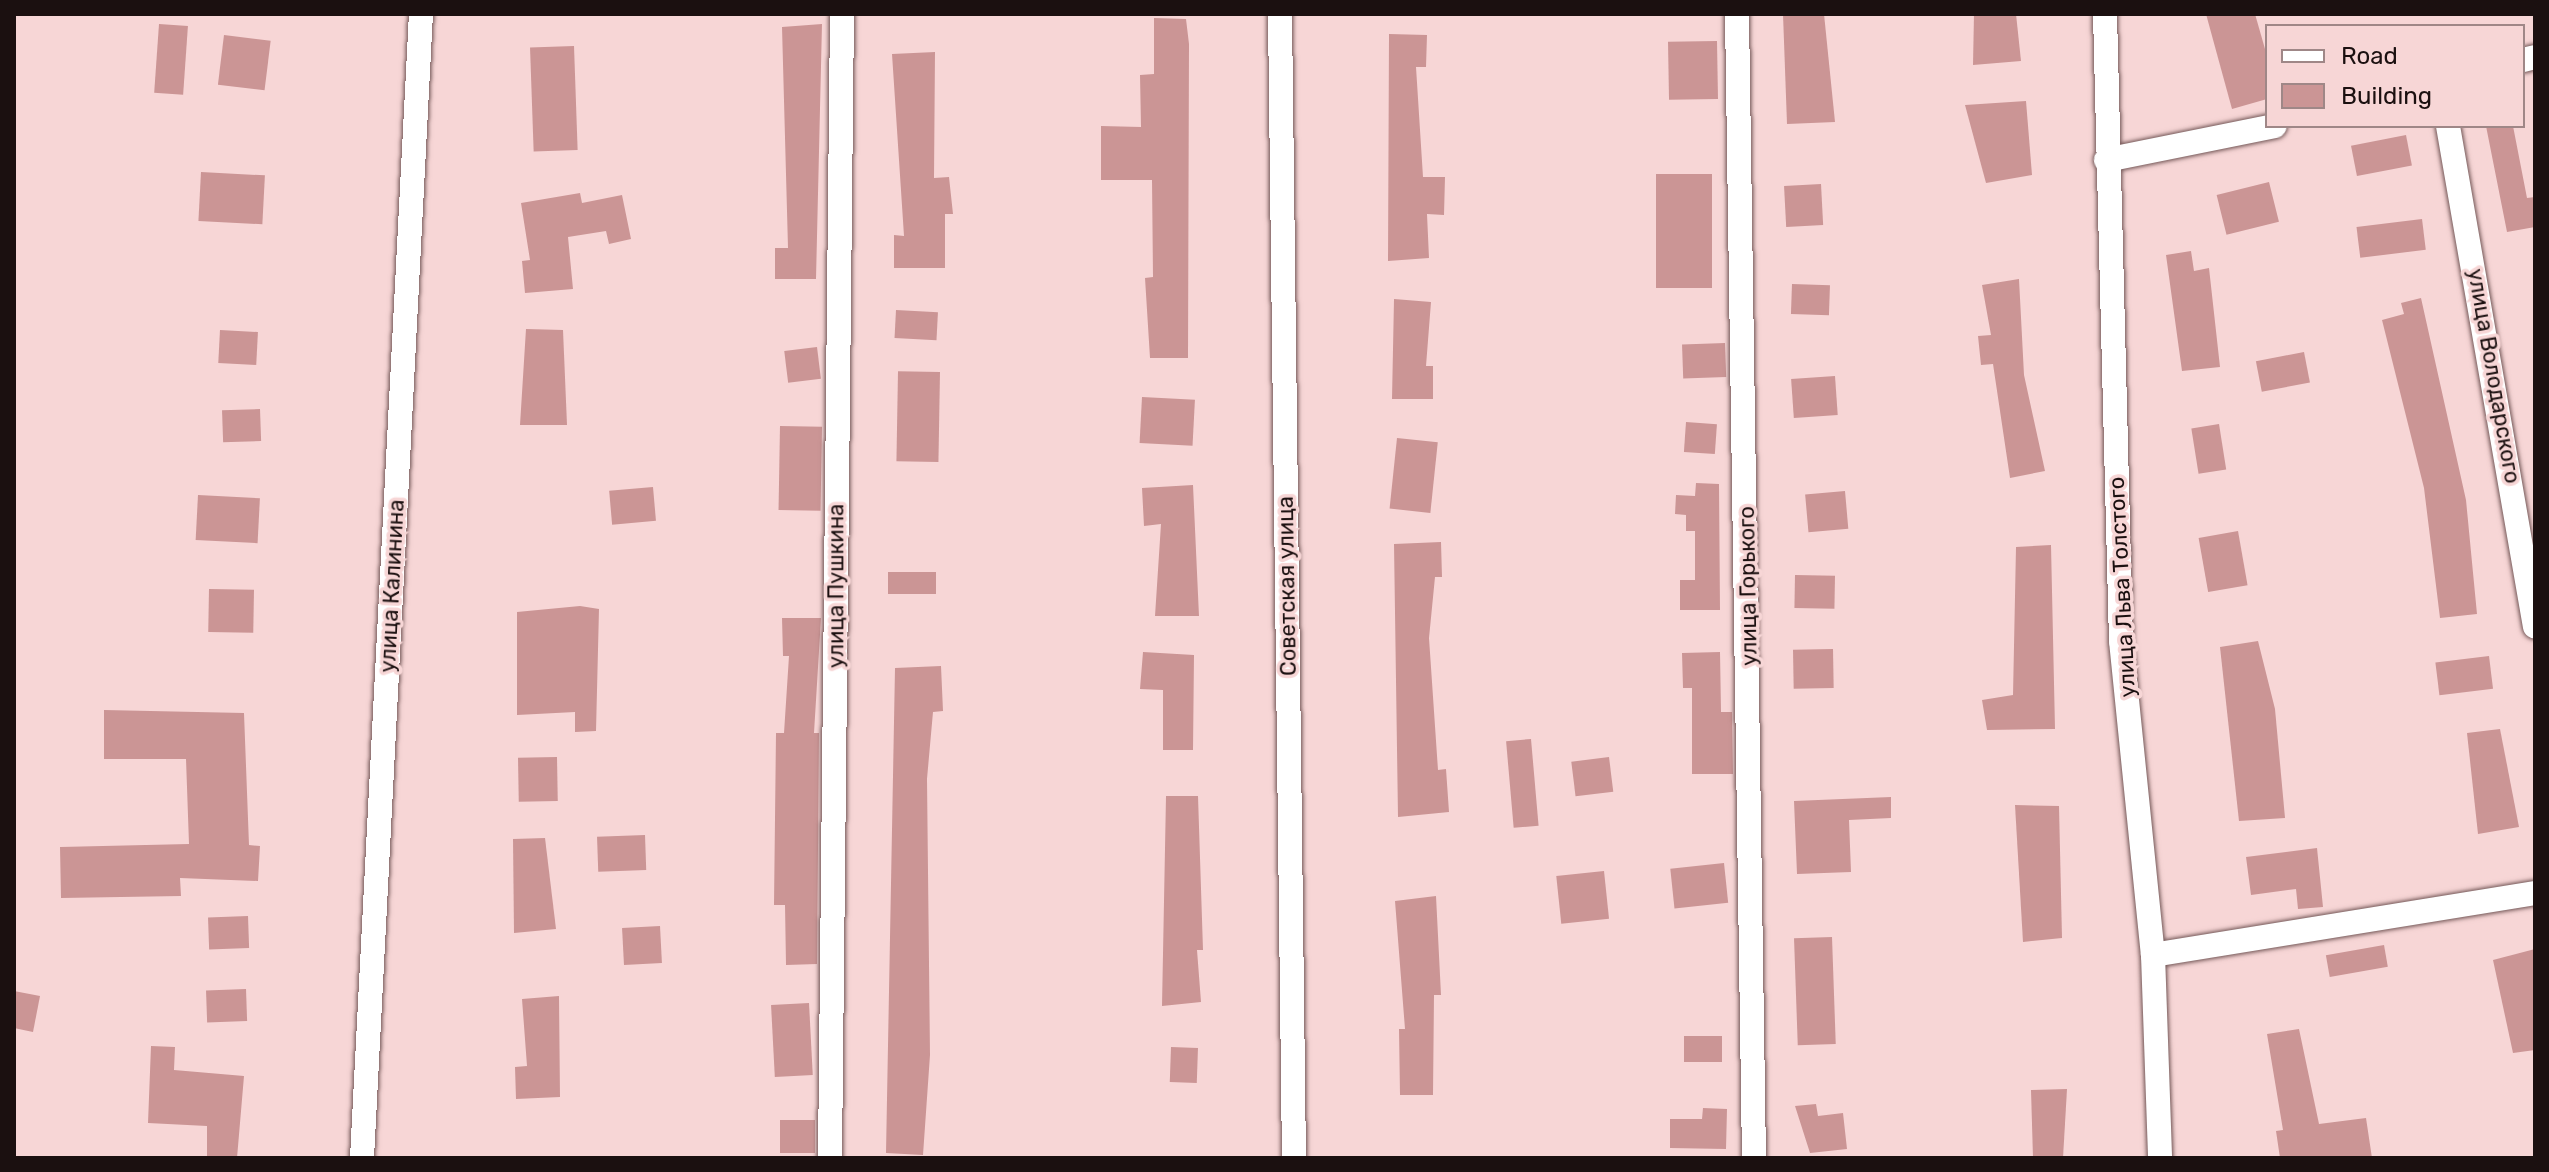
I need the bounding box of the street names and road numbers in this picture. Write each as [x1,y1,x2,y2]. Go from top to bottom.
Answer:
street label: улица Володарского [2462,267,2526,485]
street label: улица Льва Толстого [2103,476,2141,698]
street label: Советская улица [1272,496,1302,676]
street label: улица Калинина [374,499,410,673]
street label: улица Пушкина [823,504,849,668]
street label: улица Горького [1733,506,1763,666]

